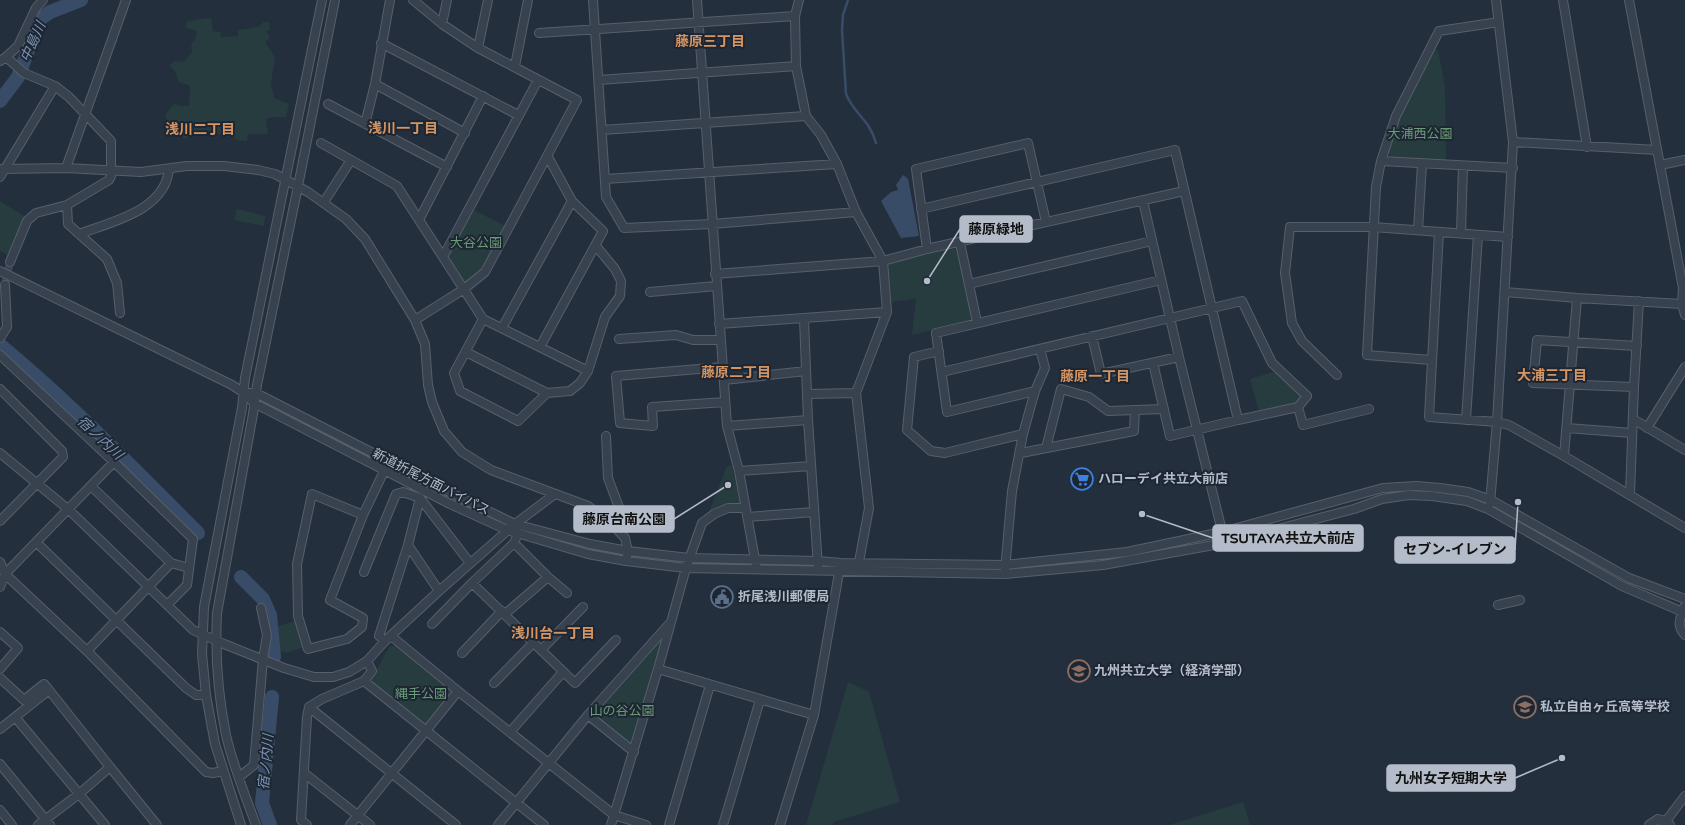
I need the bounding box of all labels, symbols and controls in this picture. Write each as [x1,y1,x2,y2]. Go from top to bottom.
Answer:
water label: 中島川 [17,18,50,65]
district label: 藤原三丁目 [675,33,745,50]
district label: 浅川一丁目 [368,120,438,137]
district label: 浅川二丁目 [165,121,235,138]
park label: 大浦西公園 [1387,126,1453,142]
callout: 藤原緑地 [960,216,1032,242]
text: 藤原緑地 [968,221,1024,238]
park label: 大谷公園 [450,235,502,251]
district label: 藤原二丁目 [701,364,771,381]
district label: 大浦三丁目 [1517,367,1587,384]
district label: 藤原一丁目 [1060,368,1130,385]
water label: 宿ノ内川 [74,413,128,465]
street label: 新道折尾方面バイパス [370,445,492,519]
supermarket icon: ハローデイ共立大前店 [1069,466,1095,492]
place label: ハローデイ共立大前店 [1098,471,1228,487]
callout: 藤原台南公園 [574,506,674,532]
text: 藤原台南公園 [582,511,666,528]
callout: TSUTAYA共立大前店 [1213,525,1363,551]
text: TSUTAYA共立大前店 [1220,530,1355,547]
callout: セブン-イレブン [1395,537,1515,563]
text: セブン-イレブン [1403,541,1507,558]
public building icon: 折尾浅川郵便局 [709,584,735,610]
place label: 折尾浅川郵便局 [738,589,829,605]
district label: 浅川台一丁目 [511,625,595,642]
school or university icon: 九州共立大学（経済学部） [1066,658,1092,684]
place label: 九州共立大学（経済学部） [1094,663,1250,679]
park label: 縄手公園 [395,686,447,702]
school or university icon: 私立自由ヶ丘高等学校 [1512,694,1538,720]
place label: 私立自由ヶ丘高等学校 [1540,699,1670,715]
park label: 山の谷公園 [589,703,655,719]
water label: 宿ノ内川 [255,731,277,791]
callout: 九州女子短期大学 [1387,765,1515,791]
text: 九州女子短期大学 [1395,770,1507,787]

